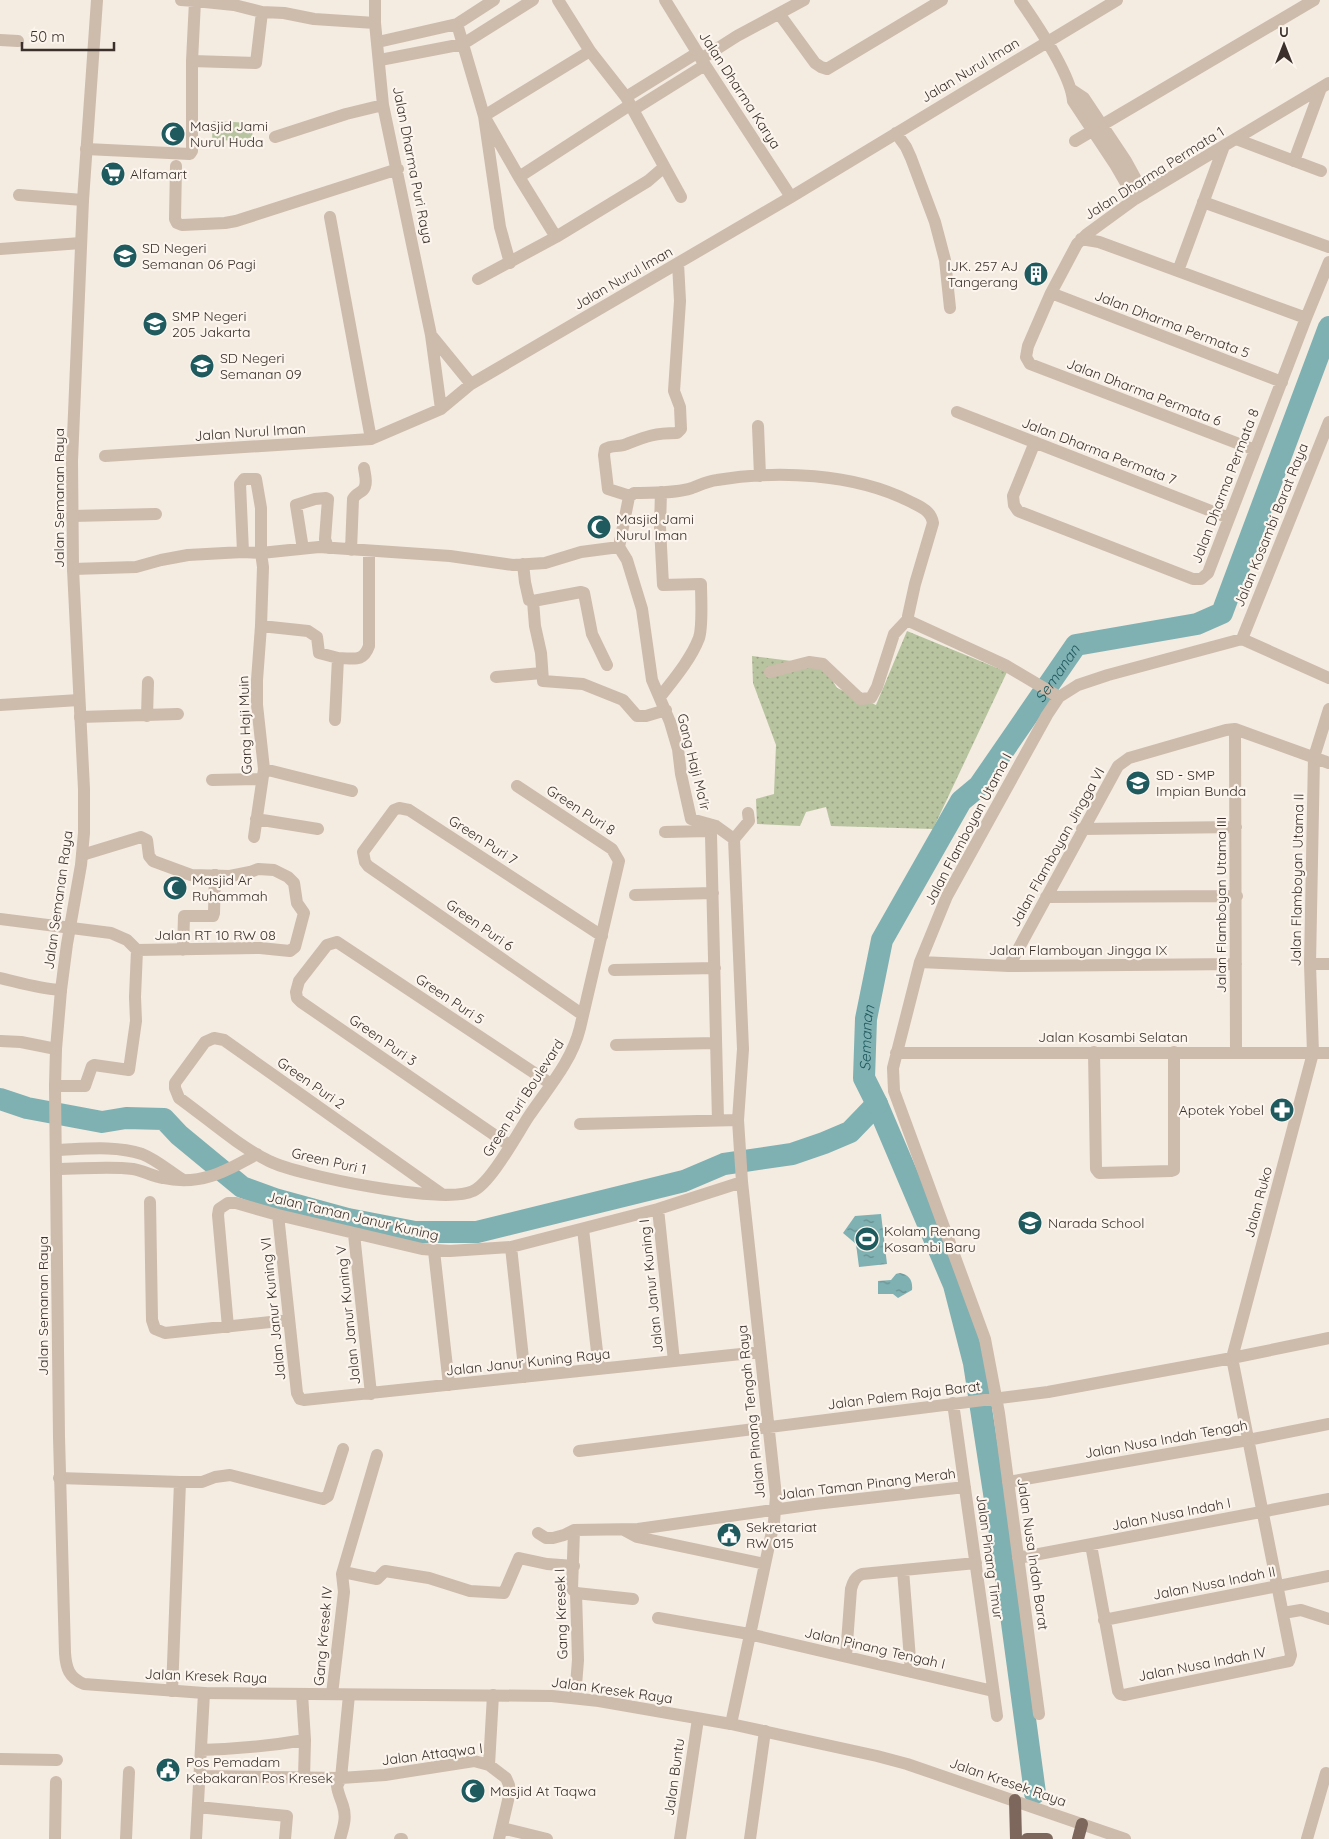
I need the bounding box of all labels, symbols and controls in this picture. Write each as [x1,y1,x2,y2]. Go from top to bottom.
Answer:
scale bar [22,20,115,52]
north arrow [1259,20,1309,70]
text: U [1279,23,1289,41]
text: 50 m [30,27,65,46]
street label: Jalan Dharma Karya [695,28,785,152]
street label: Jalan Nurul Iman [918,34,1022,106]
street label: Jalan Dharma Puri Raya [389,85,437,245]
place label: Masjid Jami Nurul Huda [190,117,268,151]
mosque icon: Masjid Jami Nurul Huda [160,121,186,147]
street label: Jalan Dharma Permata 1 [1081,122,1227,224]
supermarket icon: Alfamart [100,161,126,187]
place label: Alfamart [130,165,187,183]
place label: SD Negeri Semanan 06 Pagi [142,239,256,273]
street label: Jalan Nurul Iman [570,242,676,314]
school or university icon: SD Negeri Semanan 06 Pagi [112,243,138,269]
place label: IJK. 257 AJ Tangerang [947,257,1018,291]
building icon: IJK. 257 AJ Tangerang [1023,261,1049,287]
street label: Jalan Dharma Permata 5 [1092,286,1252,362]
place label: SMP Negeri 205 Jakarta [172,307,251,341]
school or university icon: SMP Negeri 205 Jakarta [142,311,168,337]
place label: SD Negeri Semanan 09 [220,349,302,383]
school or university icon: SD Negeri Semanan 09 [189,353,215,379]
street label: Jalan Dharma Permata 6 [1064,354,1224,430]
street label: Jalan Dharma Permata 8 [1187,406,1263,566]
street label: Jalan Dharma Permata 7 [1019,413,1179,489]
street label: Jalan Nurul Iman [194,419,306,445]
street label: Jalan Semanan Raya [50,428,68,568]
street label: Jalan Kosambi Barat Raya [1230,440,1312,610]
place label: Masjid Jami Nurul Iman [616,510,694,544]
mosque icon: Masjid Jami Nurul Iman [586,514,612,540]
water label: Semanan [1030,640,1083,706]
street label: Gang Haji Muin [234,675,256,775]
street label: Gang Haji Ma'ir [673,712,715,813]
street label: Jalan Flamboyan Utama I [920,750,1016,908]
street label: Jalan Flamboyan Jingga VI [1006,764,1108,930]
place label: SD - SMP Impian Bunda [1156,766,1246,800]
school or university icon: SD - SMP Impian Bunda [1125,770,1151,796]
street label: Green Puri 8 [543,781,619,839]
street label: Jalan Flamboyan Utama II [1286,793,1308,967]
street label: Green Puri 7 [445,811,521,869]
street label: Jalan Flamboyan Utama III [1212,817,1230,993]
street label: Jalan Semanan Raya [39,829,77,971]
place label: Masjid Ar Ruhammah [192,871,268,905]
mosque icon: Masjid Ar Ruhammah [162,875,188,901]
street label: Green Puri 6 [443,895,518,955]
street label: Jalan RT 10 RW 08 [154,926,276,944]
street label: Jalan Flamboyan Jingga IX [989,941,1168,959]
street label: Green Puri 5 [412,970,488,1028]
water label: Semanan [855,1003,878,1071]
street label: Green Puri 3 [346,1010,420,1070]
street label: Jalan Kosambi Selatan [1038,1028,1188,1046]
street label: Green Puri Boulevard [478,1036,568,1160]
street label: Green Puri 2 [274,1053,349,1113]
pharmacy icon: Apotek Yobel [1269,1097,1295,1123]
place label: Apotek Yobel [1179,1101,1264,1119]
street label: Green Puri 1 [290,1144,368,1178]
street label: Jalan Ruko [1240,1164,1276,1240]
street label: Jalan Taman Janur Kuning [265,1187,441,1245]
school or university icon: Narada School [1017,1210,1043,1236]
place label: Narada School [1048,1214,1144,1232]
street label: Jalan Janur Kuning I [635,1218,667,1354]
place label: Kolam Renang Kosambi Baru [884,1222,981,1256]
sports icon: Kolam Renang Kosambi Baru [854,1226,880,1252]
street label: Jalan Semanan Raya [34,1236,52,1376]
street label: Jalan Janur Kuning VI [257,1237,289,1381]
street label: Jalan Janur Kuning V [332,1244,364,1386]
street label: Jalan Pinang Tengah Raya [733,1324,769,1500]
street label: Jalan Janur Kuning Raya [445,1344,611,1380]
street label: Jalan Palem Raja Barat [826,1377,982,1413]
street label: Jalan Nusa Indah Tengah [1083,1416,1249,1462]
street label: Jalan Taman Pinang Merah [777,1464,957,1504]
street label: Jalan Nusa Indah Barat [1013,1477,1053,1632]
street label: Jalan Pinang Timur [972,1493,1008,1621]
street label: Jalan Nusa Indah I [1110,1494,1232,1534]
place label: Sekretariat RW 015 [746,1518,817,1552]
public building icon: Sekretariat RW 015 [716,1522,742,1548]
street label: Jalan Nusa Indah II [1151,1562,1277,1604]
street label: Gang Kresek I [550,1568,572,1660]
street label: Gang Kresek IV [310,1585,336,1687]
street label: Jalan Pinang Tengah I [803,1623,947,1673]
street label: Jalan Nusa Indah IV [1136,1643,1268,1685]
street label: Jalan Kresek Raya [144,1665,268,1687]
street label: Jalan Kresek Raya [550,1673,674,1707]
street label: Jalan Buntu [660,1737,688,1817]
street label: Jalan Attaqwa I [380,1739,484,1769]
place label: Pos Pemadam Kebakaran Pos Kresek [186,1753,333,1787]
street label: Jalan Kresek Raya [947,1754,1069,1810]
public building icon: Pos Pemadam Kebakaran Pos Kresek [155,1757,181,1783]
mosque icon: Masjid At Taqwa [460,1778,486,1804]
place label: Masjid At Taqwa [490,1782,596,1800]

